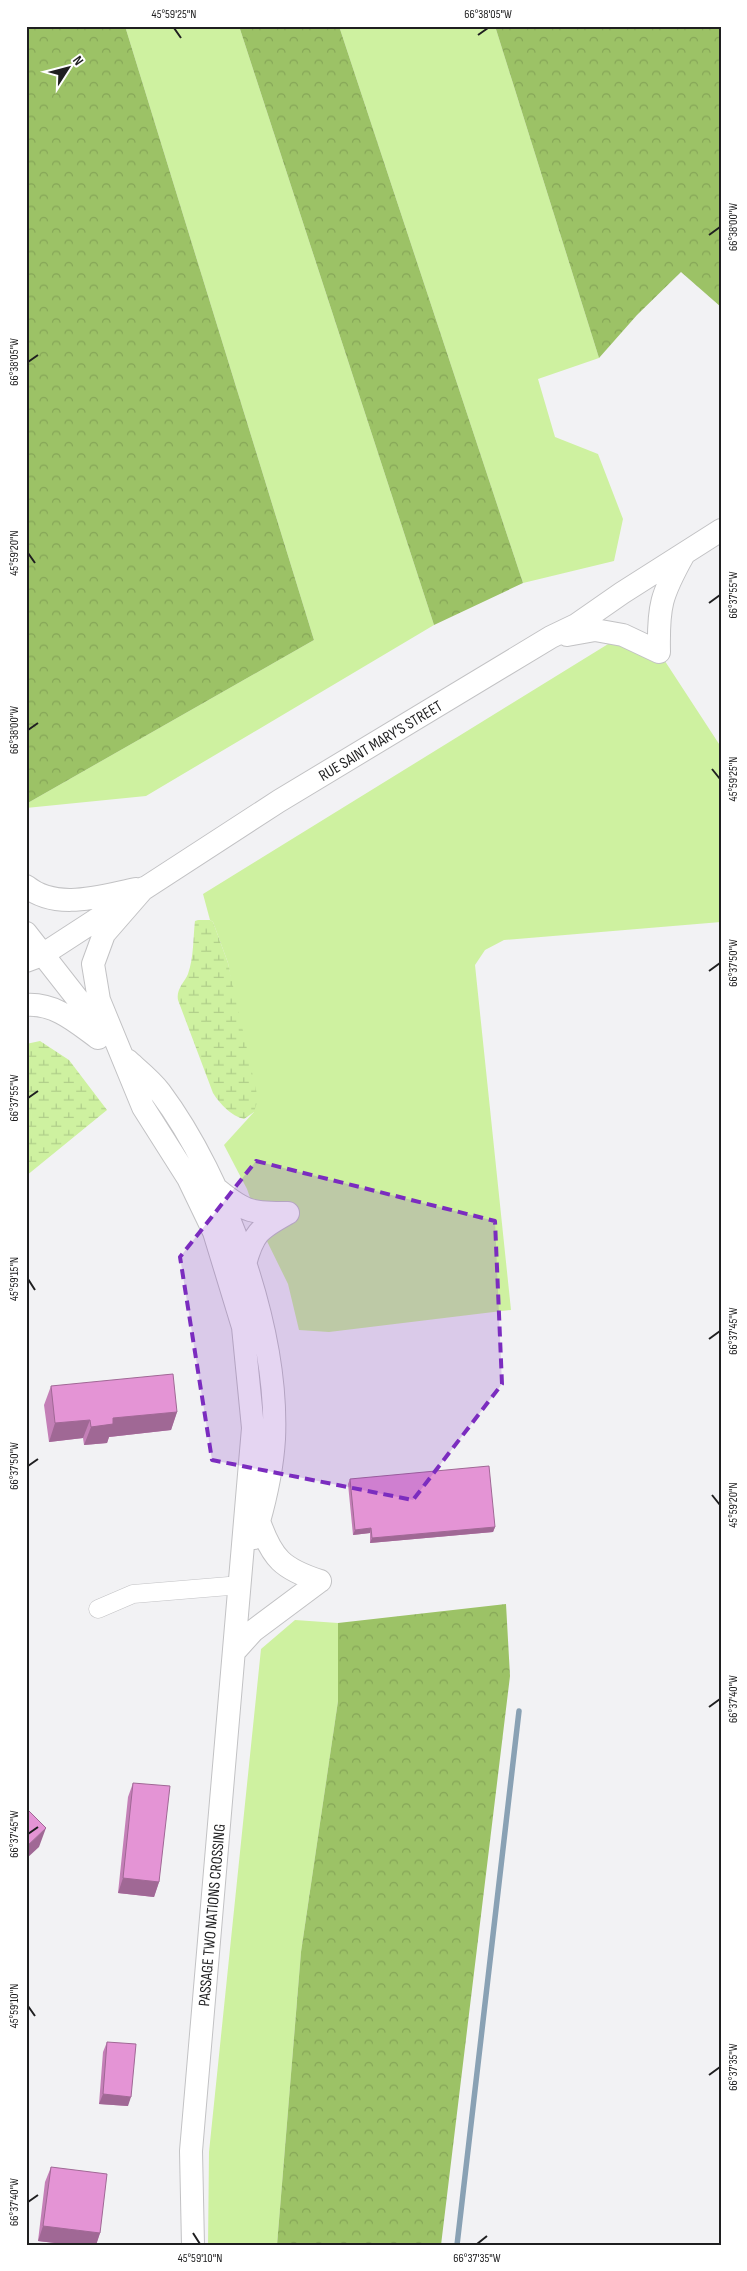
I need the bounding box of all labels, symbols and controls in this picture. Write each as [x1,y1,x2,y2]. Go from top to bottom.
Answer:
text: 45°59'25"N [152,7,196,22]
text: 66°38'05"W [464,7,512,22]
north arrow [42,42,92,92]
text: N [69,53,87,69]
text: 66°38'00"W [726,203,741,251]
text: 66°38'05"W [7,338,22,386]
text: 45°59'20"N [7,530,22,576]
text: 66°37'55"W [726,571,741,619]
street label: RUE SAINT MARY'S STREET [315,697,446,786]
text: 66°38'00"W [7,706,22,754]
text: 45°59'25"N [726,757,741,801]
text: 66°37'50"W [726,939,741,987]
text: 66°37'55"W [7,1074,22,1122]
text: 45°59'15"N [7,1257,22,1301]
text: 66°37'45"W [726,1307,741,1355]
text: 66°37'50"W [7,1442,22,1490]
text: 45°59'20"N [726,1482,741,1528]
text: 66°37'40"W [726,1675,741,1723]
text: 66°37'45"W [7,1810,22,1858]
street label: PASSAGE TWO NATIONS CROSSING [195,1823,230,2007]
text: 45°59'10"N [7,1984,22,2028]
text: 66°37'35"W [726,2043,741,2091]
text: 66°37'40"W [7,2178,22,2226]
text: 45°59'10"N [178,2251,222,2266]
text: 66°37'35"W [453,2251,501,2266]

